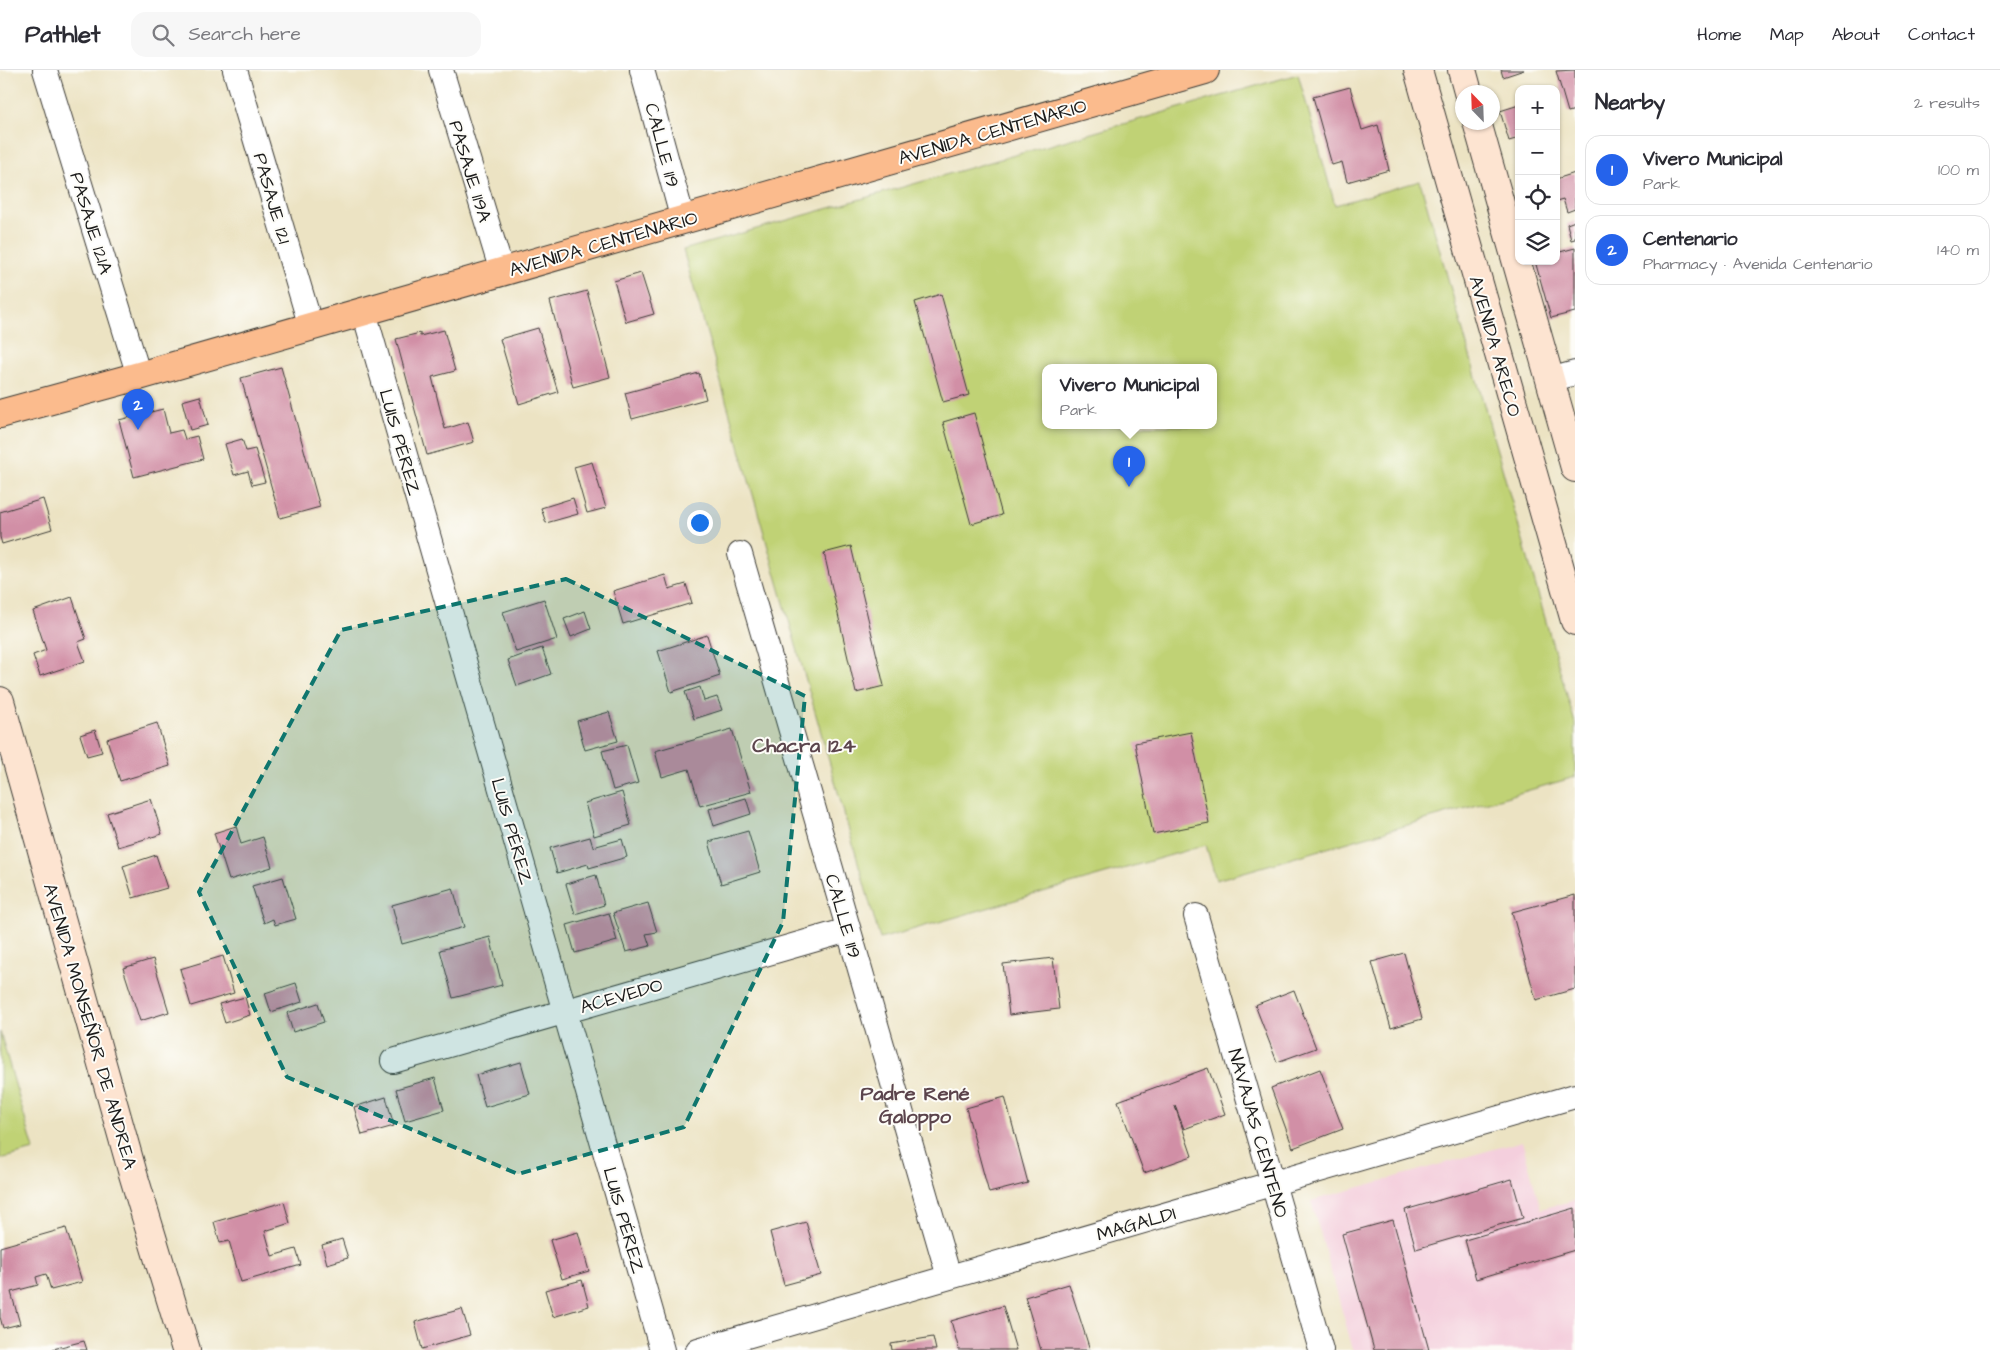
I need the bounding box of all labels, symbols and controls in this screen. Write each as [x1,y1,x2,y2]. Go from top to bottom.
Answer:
search box [131,12,481,57]
text: Pathlet [25,18,101,52]
icon: search [149,21,177,49]
text: Search here [189,21,301,48]
text: Home [1697,22,1742,47]
text: Map [1770,22,1804,47]
text: About [1832,22,1880,47]
text: Contact [1908,22,1975,47]
north arrow [1455,85,1500,130]
map controls [1515,85,1560,265]
button: + [1515,85,1560,130]
text: Nearby [1595,88,1665,117]
street label: AVENIDA CENTENARIO [895,92,1090,172]
text: 2 results [1914,92,1980,114]
street label: CALLE 119 [637,100,686,191]
street label: PASAJE 119A [441,117,498,226]
button: − [1515,130,1560,175]
text: Vivero Municipal [1643,146,1783,173]
street label: PASAJE 121 [246,150,298,248]
text: 1 [1611,159,1613,181]
text: 100 m [1938,159,1979,181]
street label: PASAJE 121A [62,169,119,278]
text: Park [1643,173,1680,195]
button: locate [1515,175,1560,220]
street label: AVENIDA CENTENARIO [506,204,701,284]
button: layers [1515,220,1560,265]
text: Centenario [1643,226,1737,253]
text: 2 [1607,239,1617,261]
text: 140 m [1937,239,1979,261]
text: Pharmacy · Avenida Centenario [1643,253,1873,275]
street label: AVENIDA ARECO [1462,273,1528,420]
popup [1042,364,1217,429]
text: Vivero Municipal [1060,372,1199,399]
street label: LUIS PÉREZ [371,386,428,499]
pin: 2 [122,389,154,430]
text: Park [1060,399,1097,421]
pin: 1 [1113,446,1145,487]
your location [687,510,713,536]
district label: Chacra 124 [752,732,856,760]
street label: LUIS PÉREZ [483,775,540,888]
street label: CALLE 119 [818,871,867,962]
street label: AVENIDA MONSEÑOR DE ANDREA [36,880,143,1173]
street label: ACEVEDO [577,972,666,1021]
street label: NAVAJAS CENTENO [1221,1046,1295,1221]
district label: Padre René Galoppo [861,1080,970,1131]
street label: LUIS PÉREZ [595,1164,652,1277]
street label: MAGALDI [1093,1200,1179,1249]

